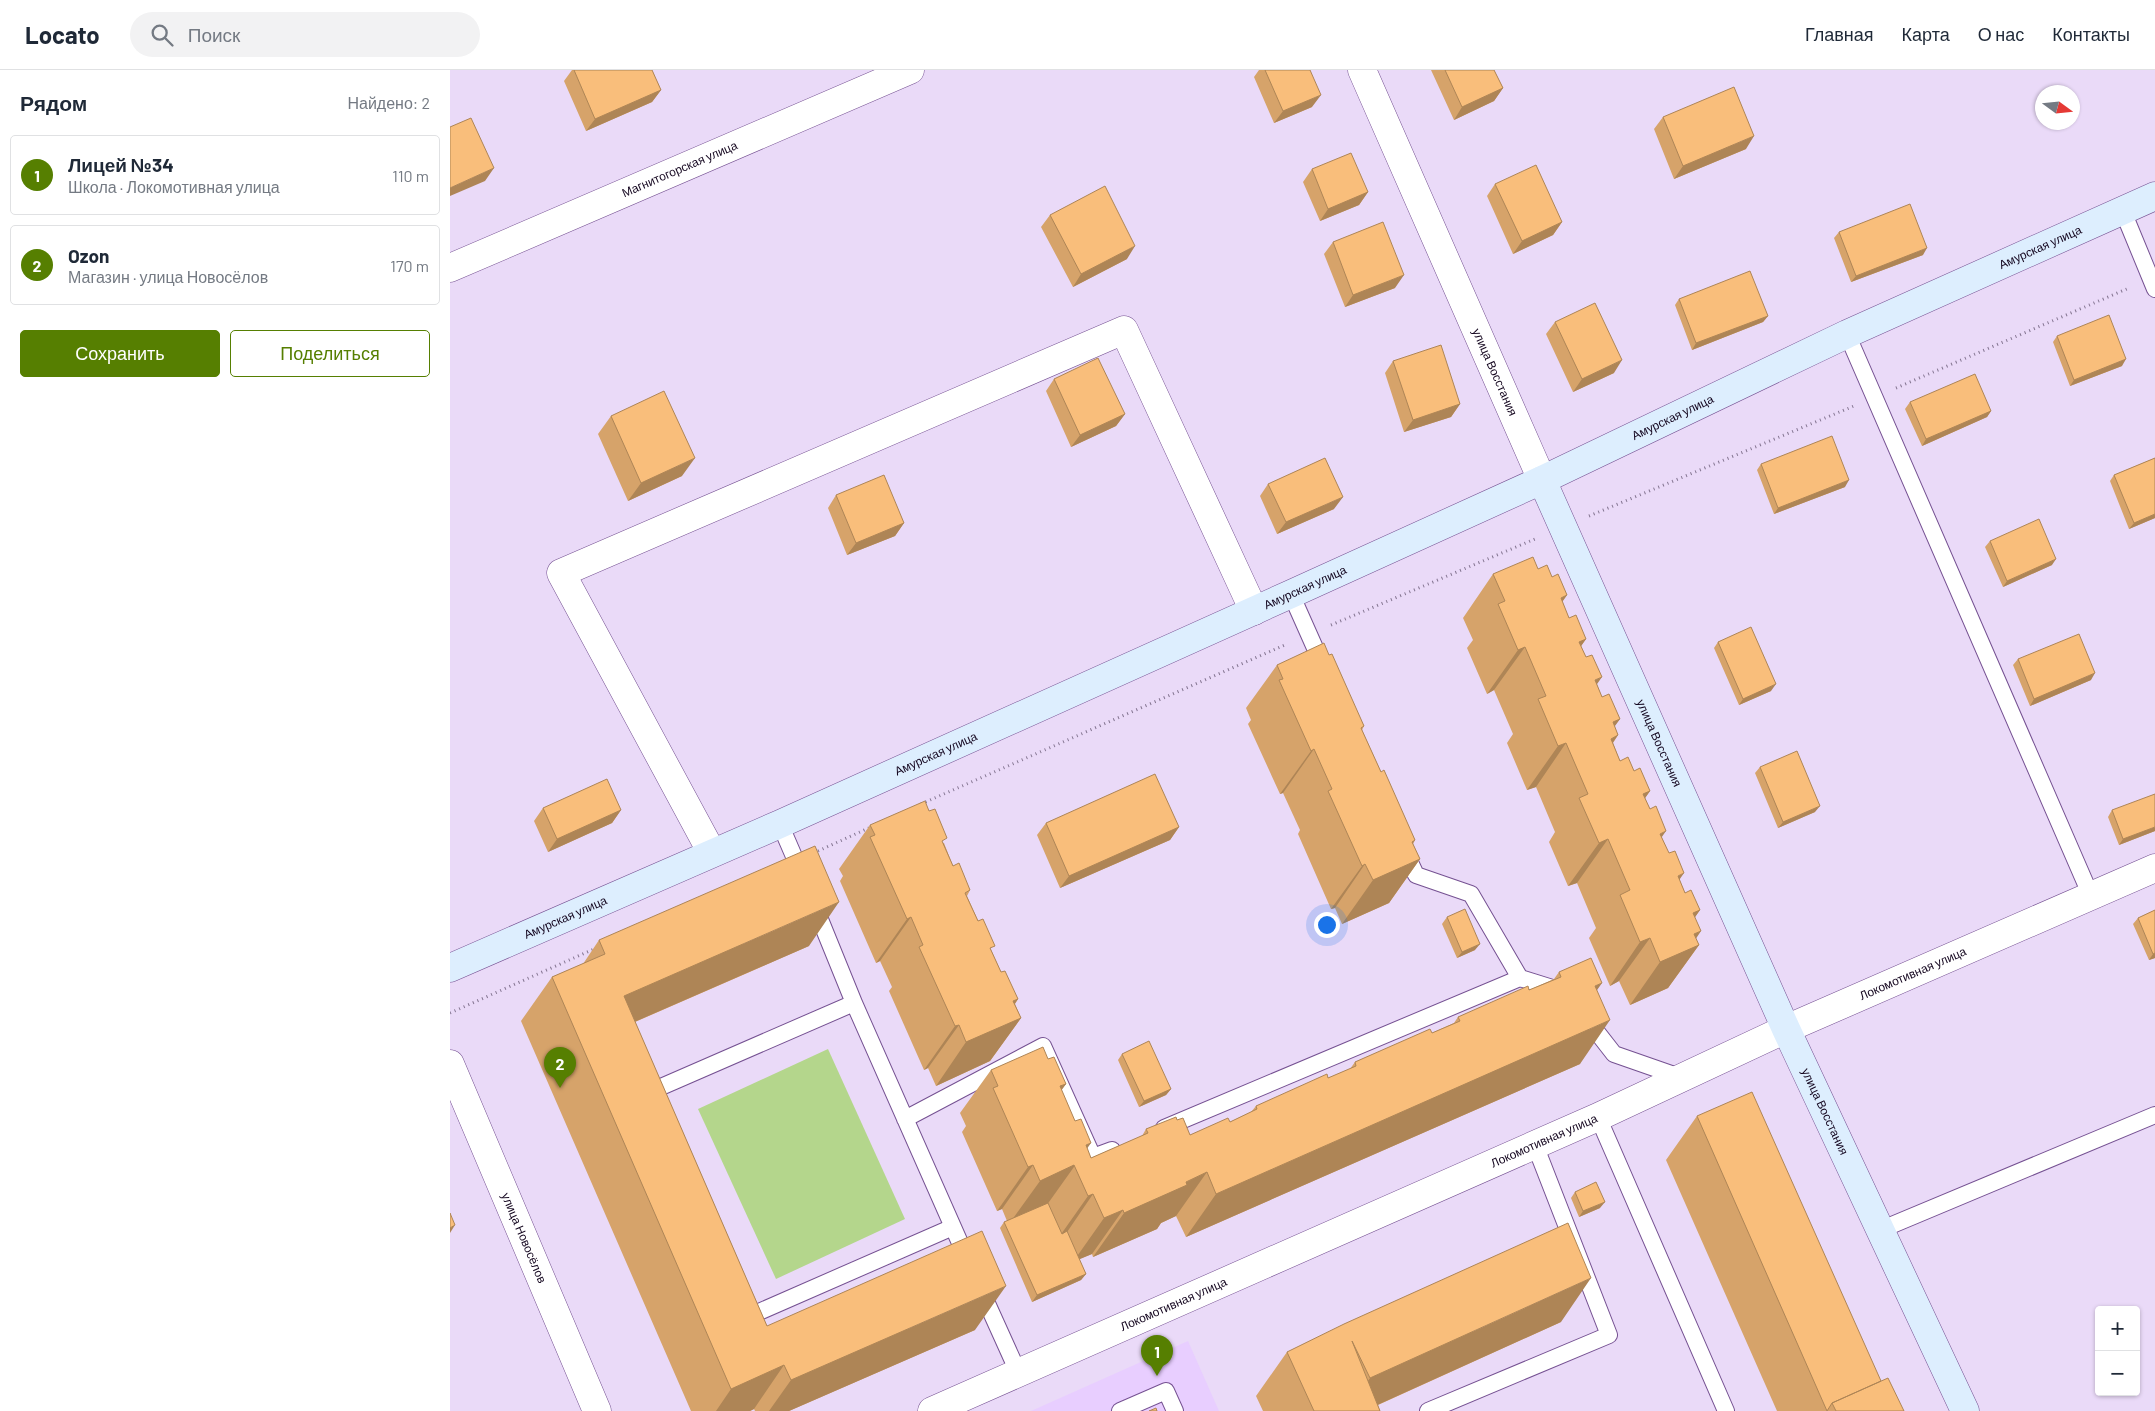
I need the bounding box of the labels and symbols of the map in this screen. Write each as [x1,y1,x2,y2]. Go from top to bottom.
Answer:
north arrow [2035,85,2080,130]
street label: Магнитогорская улица [619,137,739,199]
street label: Амурская улица [1996,222,2084,271]
street label: улица Восстания [1469,326,1521,418]
street label: Амурская улица [1629,391,1716,442]
street label: Амурская улица [1261,562,1349,611]
street label: улица Восстания [1633,697,1685,789]
street label: Амурская улица [892,728,979,778]
street label: Амурская улица [521,892,609,941]
your location [1314,912,1340,938]
street label: Локомотивная улица [1857,943,1968,1002]
pin: 2 [544,1047,576,1088]
street label: улица Восстания [1798,1066,1852,1157]
street label: Локомотивная улица [1488,1110,1599,1170]
street label: улица Новосёлов [498,1190,550,1285]
street label: Локомотивная улица [1118,1274,1229,1333]
pin: 1 [1141,1335,1173,1376]

